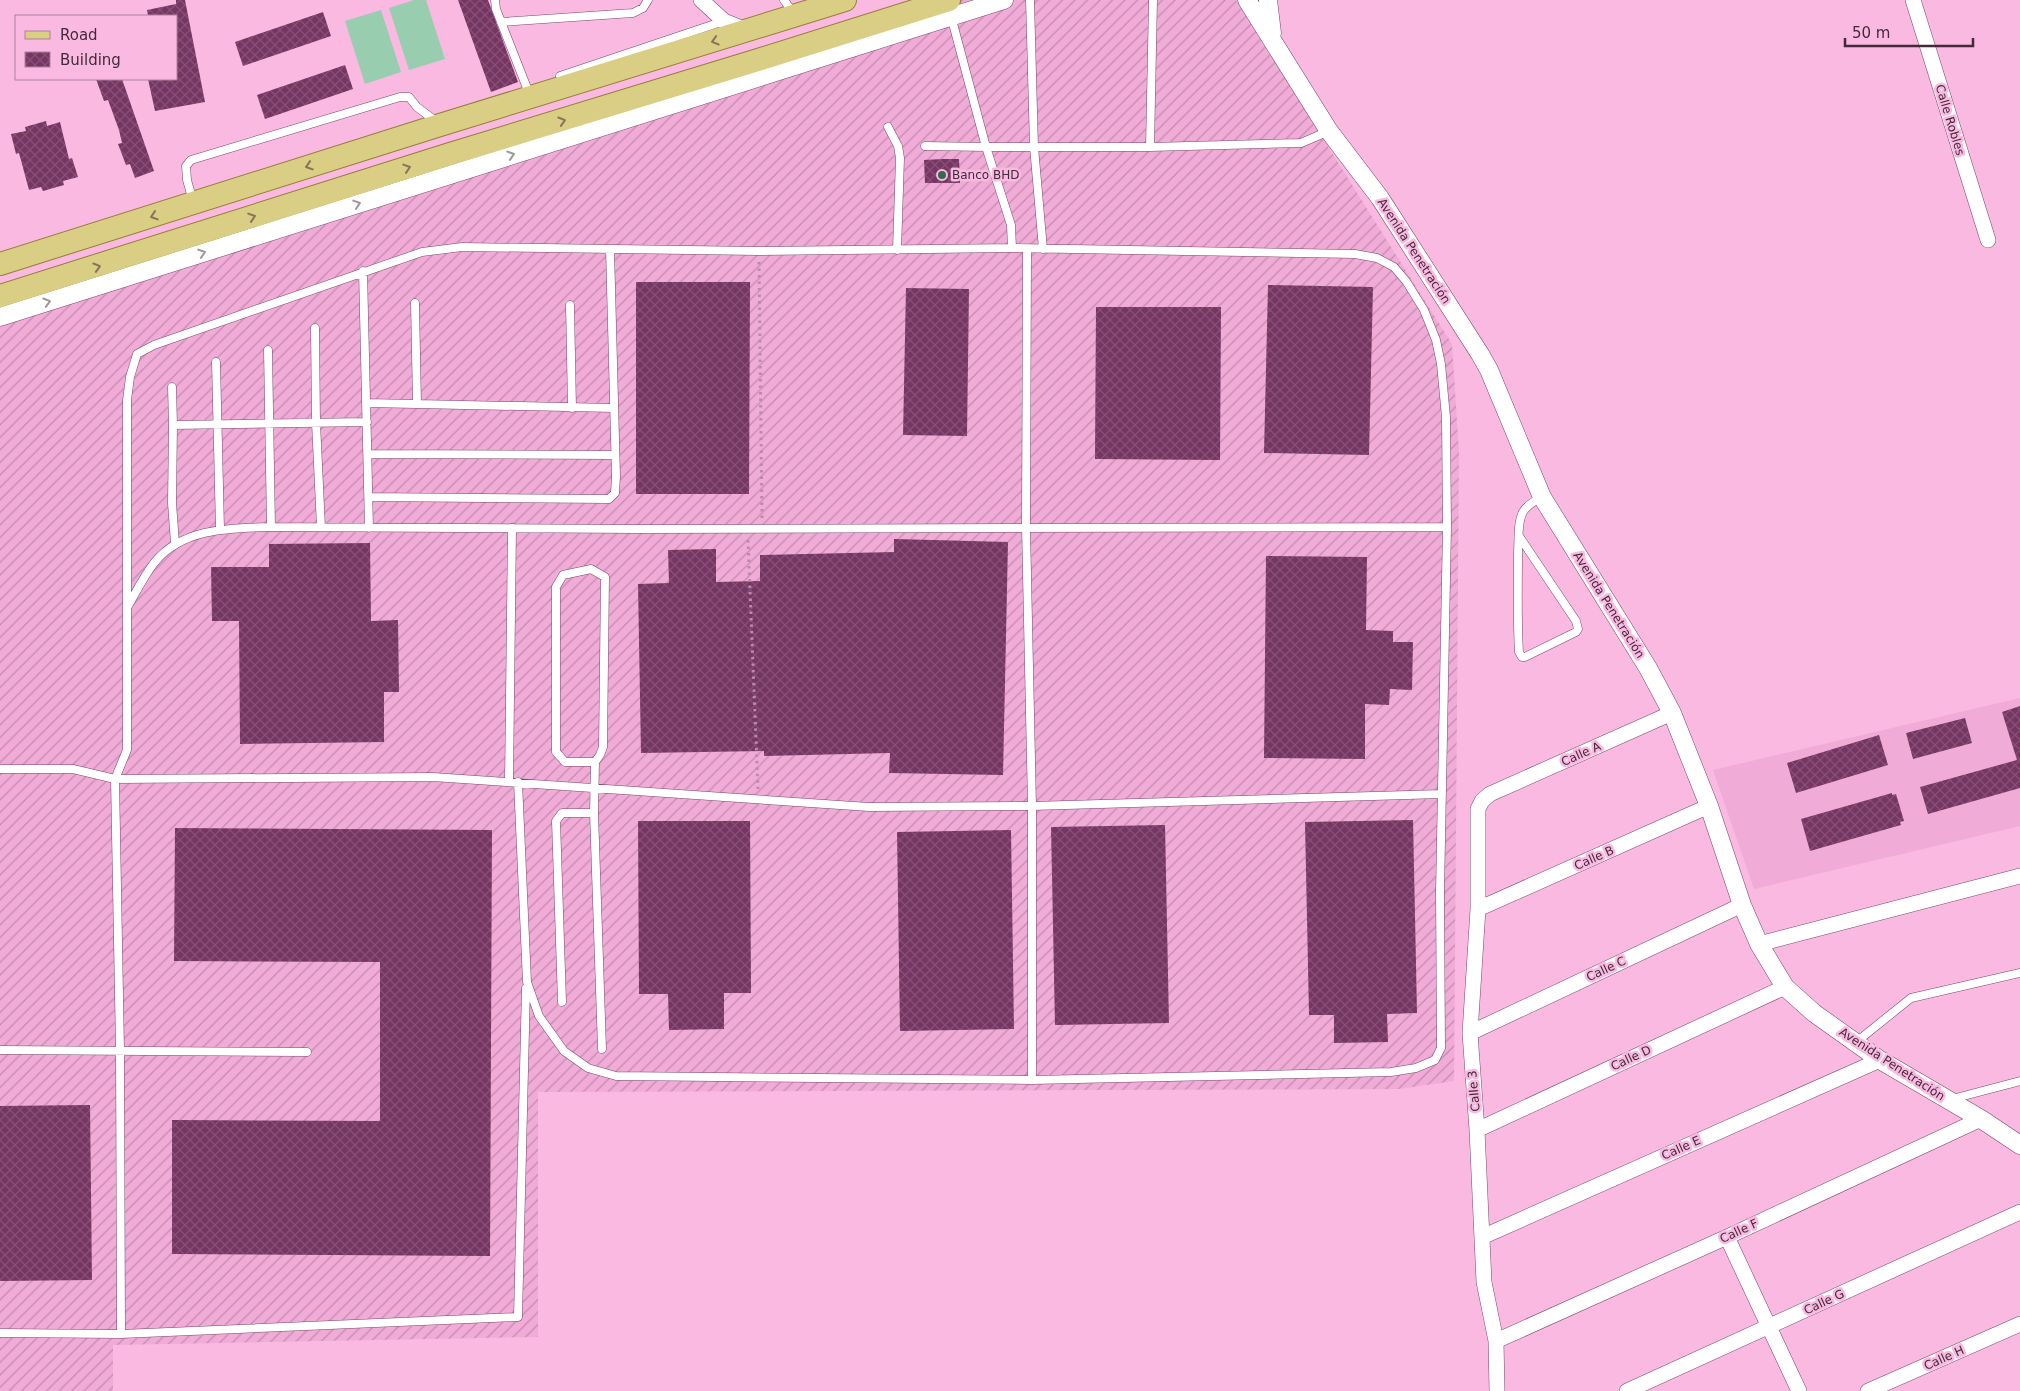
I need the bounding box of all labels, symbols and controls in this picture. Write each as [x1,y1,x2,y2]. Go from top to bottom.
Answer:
legend [15,15,178,80]
scale bar [1845,15,1972,47]
text: 50 m [1852,24,1890,42]
text: Road [60,26,98,44]
one-way arrow [711,35,720,45]
text: Building [60,51,121,69]
street label: Calle Robles [1933,83,1967,157]
one-way arrow [557,116,566,126]
one-way arrow [507,151,515,161]
one-way arrow [305,161,314,171]
one-way arrow [402,164,410,174]
place label: Banco BHD [952,168,1019,182]
marker: Banco BHD [936,169,948,181]
street label: Avenida Penetración [1375,196,1453,306]
one-way arrow [352,200,360,210]
one-way arrow [151,210,159,220]
one-way arrow [247,213,255,223]
one-way arrow [197,249,205,259]
one-way arrow [92,262,100,272]
one-way arrow [42,298,50,308]
street label: Avenida Penetración [1571,549,1647,661]
street label: Calle A [1559,739,1604,769]
street label: Calle B [1572,843,1616,873]
street label: Calle C [1584,954,1628,984]
street label: Avenida Penetración [1837,1025,1947,1103]
street label: Calle D [1609,1043,1653,1073]
street label: Calle 3 [1465,1070,1483,1112]
street label: Calle E [1659,1133,1703,1163]
street label: Calle F [1718,1216,1760,1246]
street label: Calle G [1802,1287,1846,1317]
street label: Calle H [1922,1343,1966,1373]

